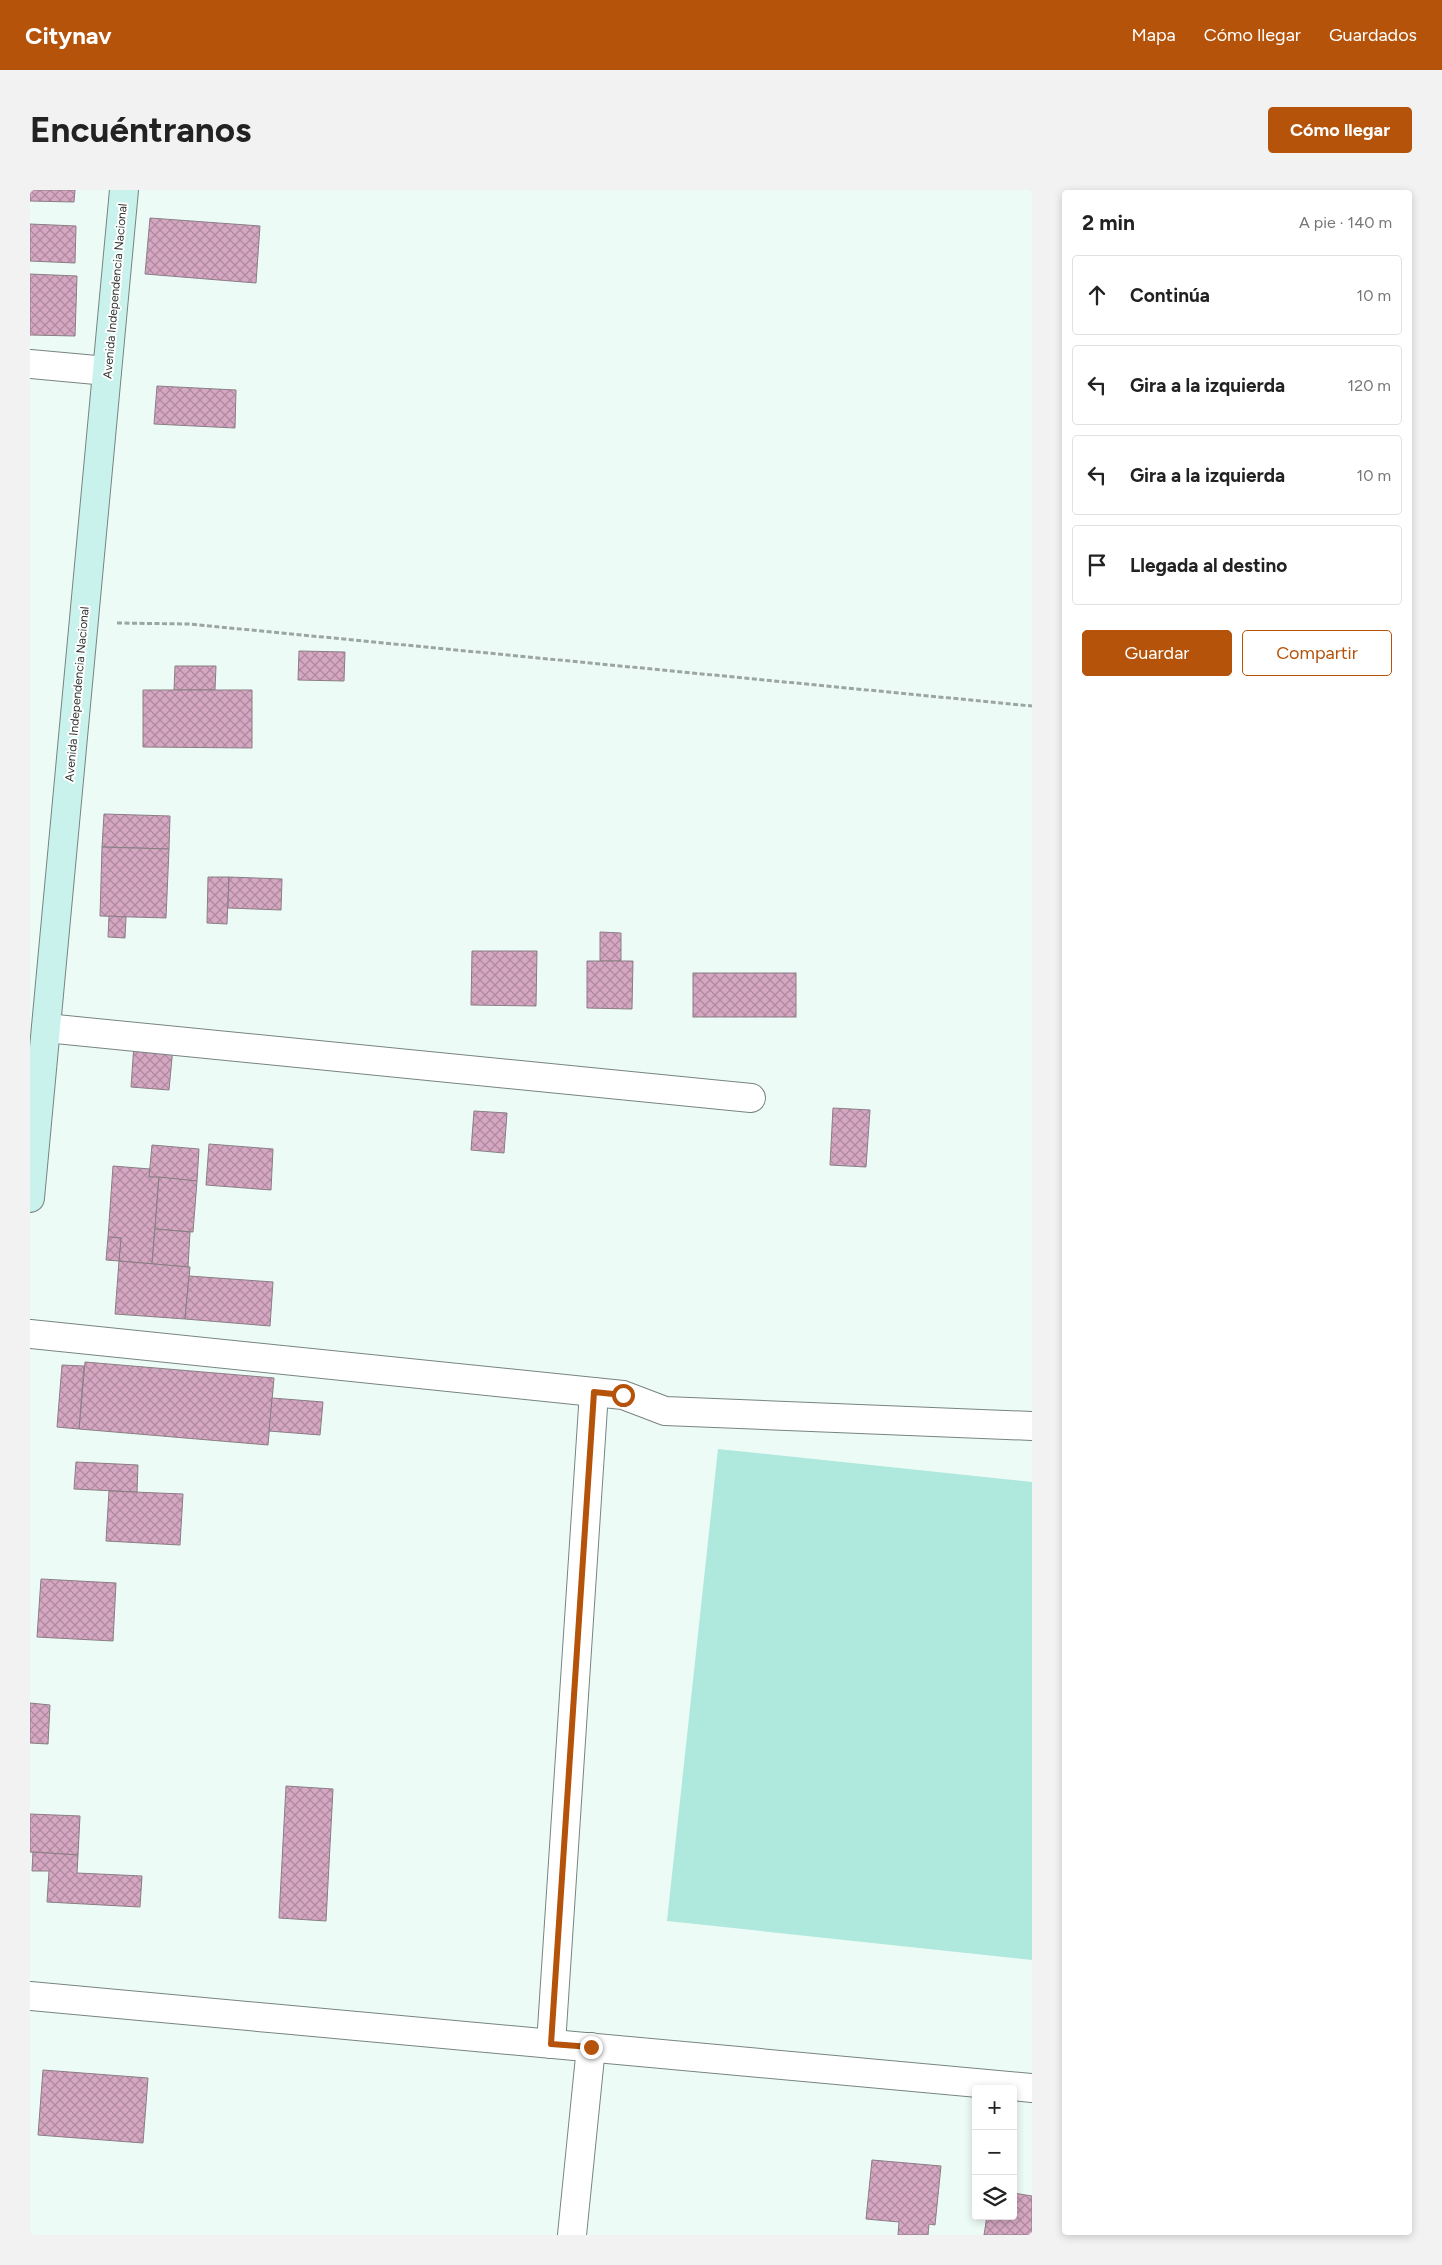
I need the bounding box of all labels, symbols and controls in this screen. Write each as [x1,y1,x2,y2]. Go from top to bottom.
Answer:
text: Citynav [25,21,112,50]
text: Mapa [1131,24,1176,46]
text: Cómo llegar [1204,24,1301,46]
text: Guardados [1329,24,1417,46]
button: Cómo llegar [1268,107,1412,153]
text: Encuéntranos [30,109,251,151]
street label: Avenida Independencia Nacional [100,203,130,379]
text: 2 min [1082,210,1135,235]
text: A pie · 140 m [1299,213,1392,232]
icon: ahead [1083,281,1111,309]
text: Continúa [1130,284,1210,307]
text: 10 m [1357,286,1391,305]
icon: left [1083,371,1111,399]
text: Gira a la izquierda [1130,374,1285,397]
text: 120 m [1348,376,1391,395]
icon: left [1083,461,1111,489]
text: Gira a la izquierda [1130,464,1285,487]
text: 10 m [1357,466,1391,485]
icon: arrive [1083,551,1111,579]
text: Llegada al destino [1130,554,1287,577]
street label: Avenida Independencia Nacional [62,606,92,782]
button: Guardar [1082,630,1232,676]
button: Compartir [1242,630,1392,676]
route start [612,1384,635,1407]
route end [580,2036,603,2059]
map controls [972,2085,1017,2220]
button: + [972,2085,1017,2130]
button: − [972,2130,1017,2175]
button: layers [972,2175,1017,2220]

